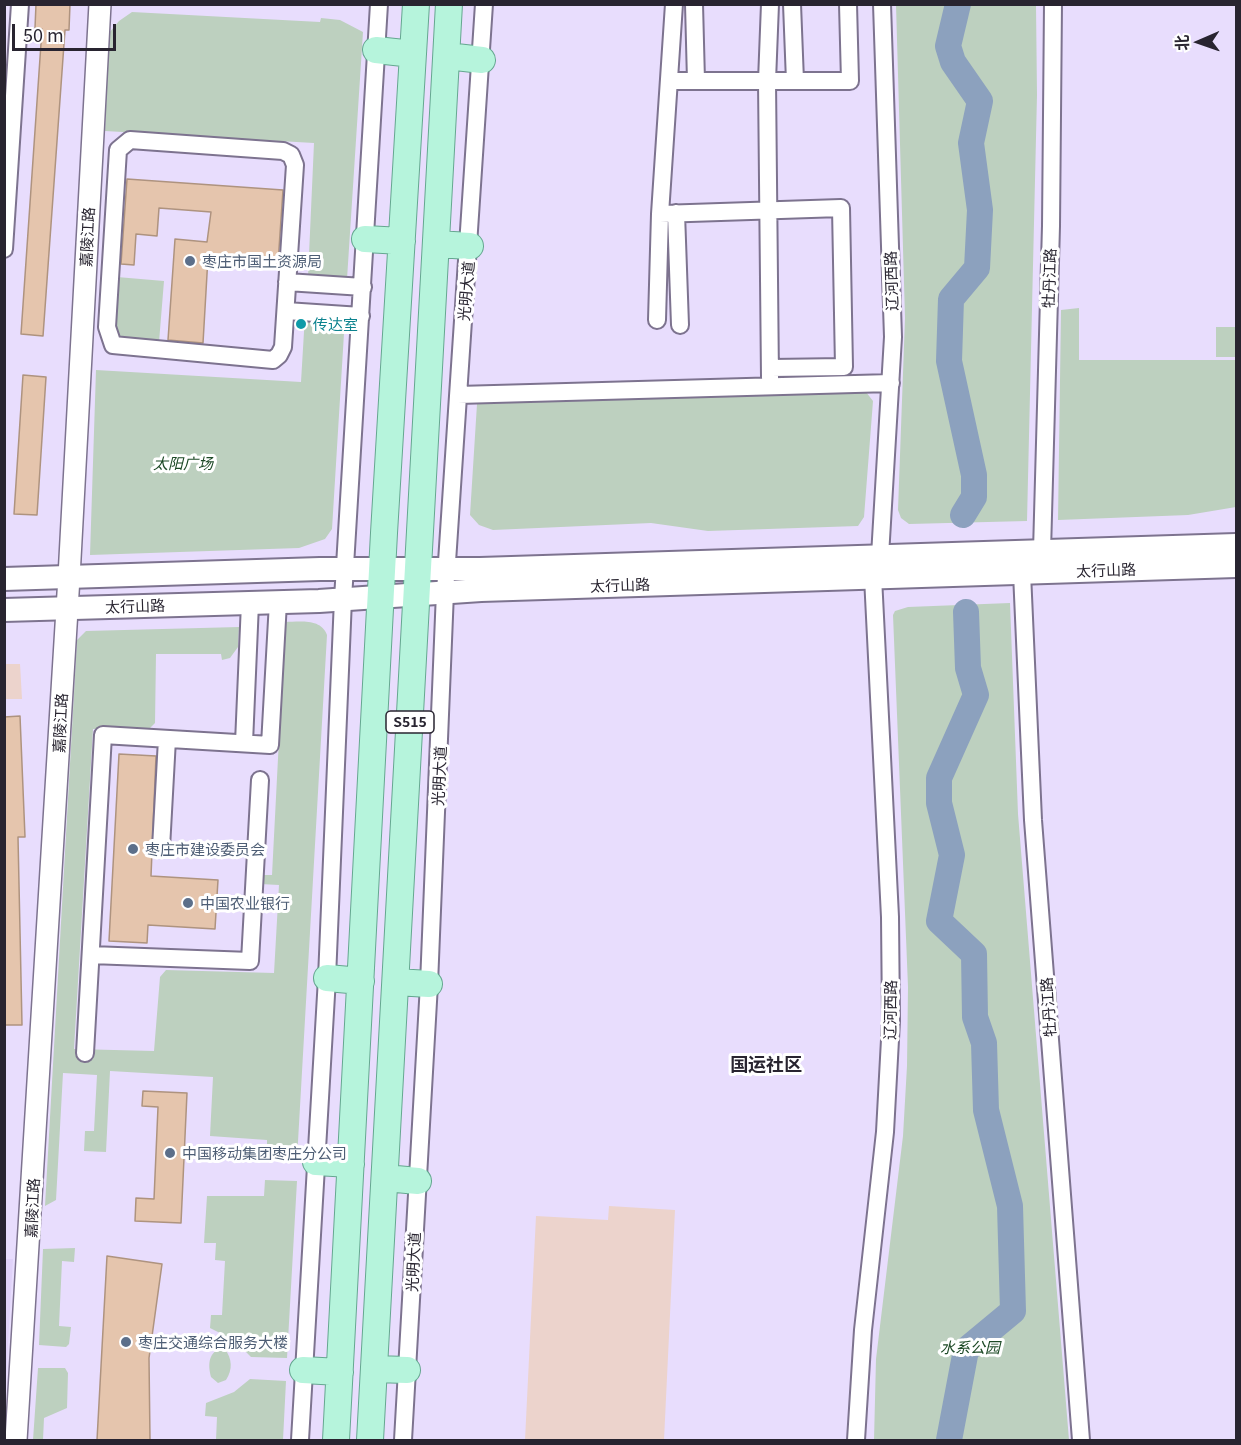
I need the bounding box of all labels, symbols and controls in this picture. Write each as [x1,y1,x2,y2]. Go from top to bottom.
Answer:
scale bar [15,12,118,50]
north arrow [1169,12,1229,72]
text: 50 m [23,21,64,47]
text: 北 [1169,34,1193,51]
street label: 嘉陵江路 [76,207,98,267]
street label: 牡丹江路 [1039,248,1059,308]
street label: 辽河西路 [881,251,901,311]
place label: 枣庄市国土资源局 [202,252,322,270]
marker: 枣庄市国土资源局 [183,254,197,268]
street label: 光明大道 [454,260,478,322]
place label: 传达室 [313,315,358,333]
marker: 传达室 [294,317,308,331]
park label: 太阳广场 [153,454,213,472]
street label: 太行山路 [1076,560,1136,580]
street label: 太行山路 [590,575,650,595]
street label: 太行山路 [105,596,165,616]
street label: 嘉陵江路 [49,693,71,753]
road number: S515 [386,711,434,733]
street label: 光明大道 [428,746,450,806]
place label: 枣庄市建设委员会 [145,840,265,858]
marker: 枣庄市建设委员会 [126,842,140,856]
place label: 中国农业银行 [200,894,290,912]
marker: 中国农业银行 [181,896,195,910]
street label: 牡丹江路 [1037,976,1059,1038]
street label: 辽河西路 [880,980,900,1040]
district label: 国运社区 [730,1053,802,1075]
place label: 中国移动集团枣庄分公司 [182,1144,347,1162]
marker: 中国移动集团枣庄分公司 [163,1146,177,1160]
street label: 嘉陵江路 [21,1178,43,1238]
street label: 光明大道 [402,1232,424,1292]
place label: 枣庄交通综合服务大楼 [138,1333,288,1351]
marker: 枣庄交通综合服务大楼 [119,1335,133,1349]
park label: 水系公园 [940,1338,1000,1356]

